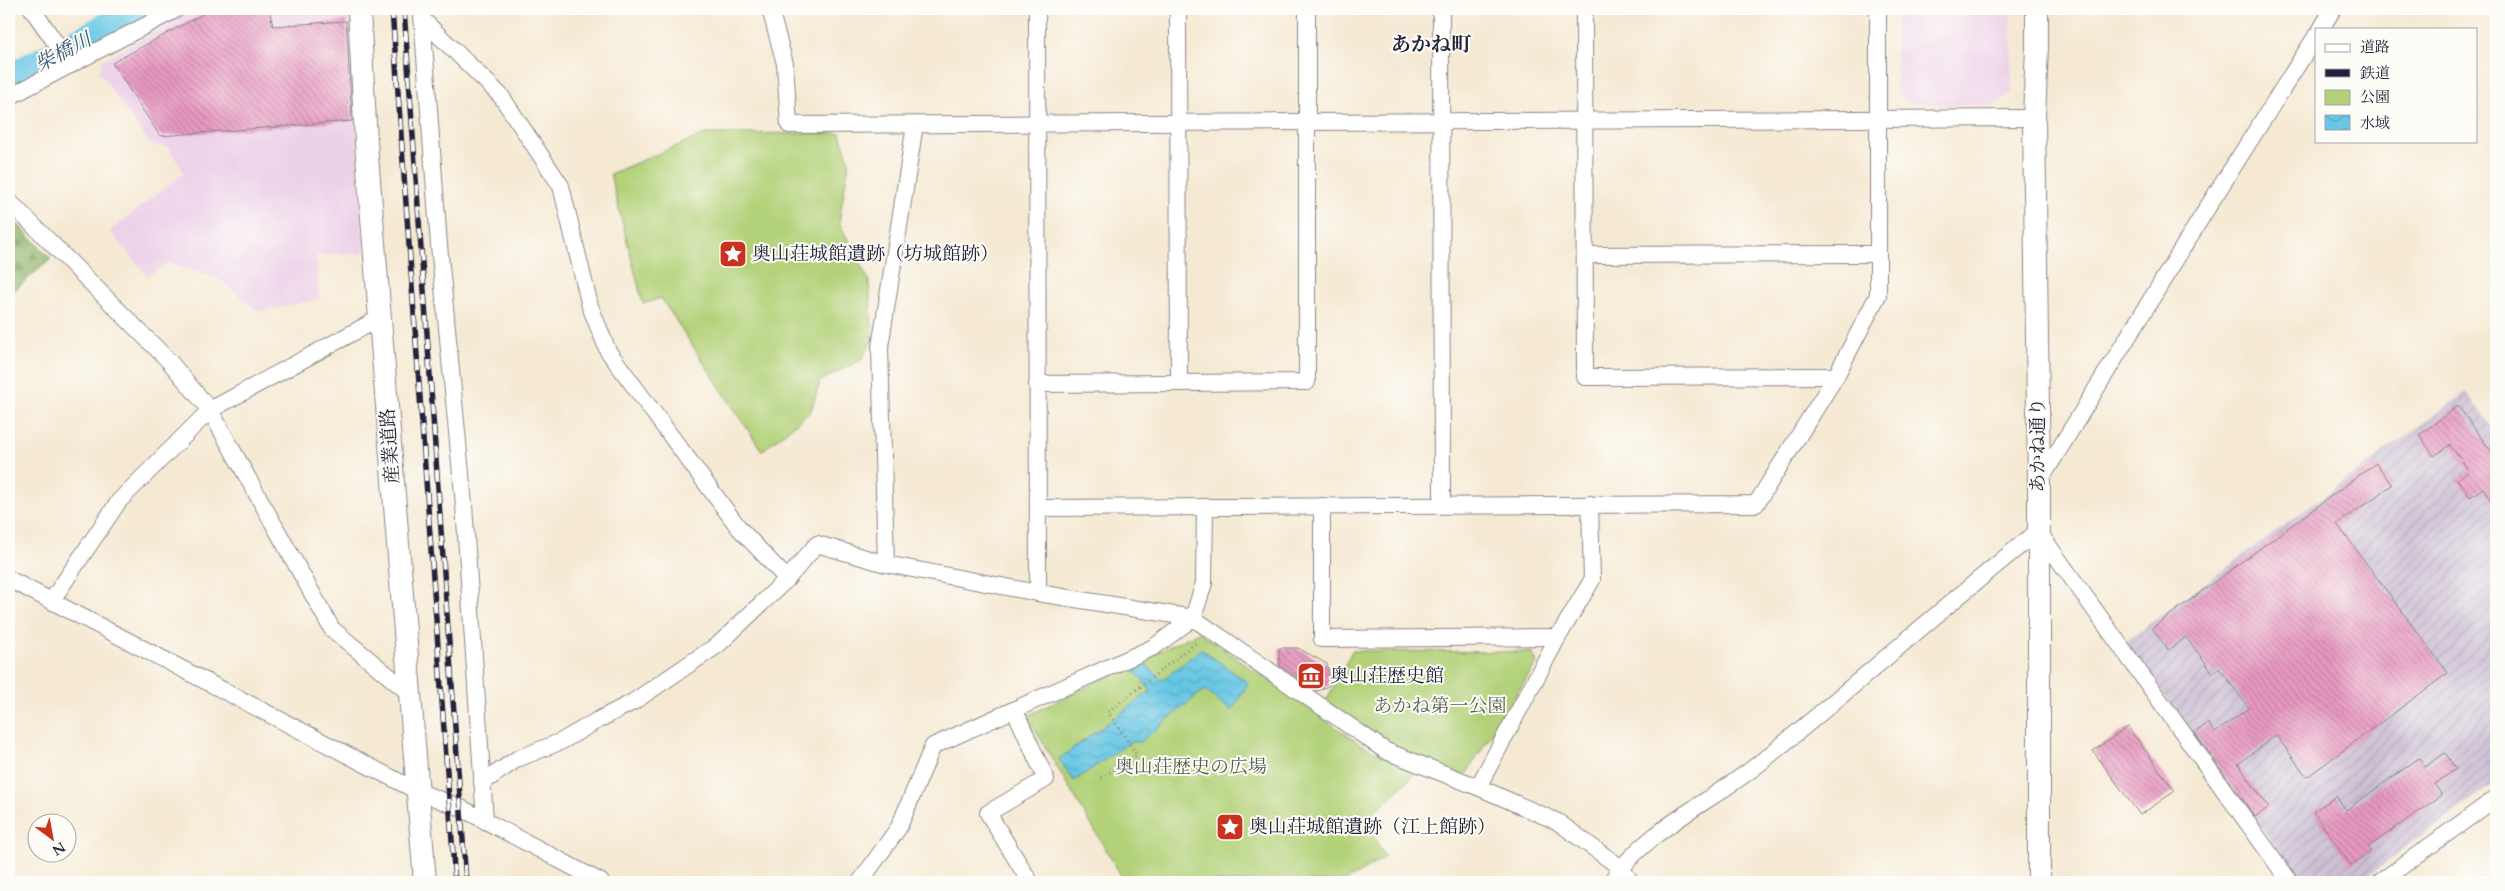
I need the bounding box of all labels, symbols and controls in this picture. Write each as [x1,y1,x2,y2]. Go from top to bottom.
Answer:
water label: 柴橋川 [30,25,98,78]
legend [2315,28,2478,142]
district label: あかね町 [1391,31,1472,58]
text: 道路 [2360,37,2390,57]
text: 鉄道 [2360,63,2390,83]
text: 公園 [2360,87,2390,107]
text: 水域 [2360,113,2390,133]
place icon: 奥山荘城館遺跡（坊城館跡） [718,239,748,269]
place label: 奥山荘城館遺跡（坊城館跡） [752,241,999,267]
street label: あかね通り [2025,397,2051,493]
street label: 産業道路 [374,407,406,485]
museum icon: 奥山荘歴史館 [1296,661,1326,691]
place label: 奥山荘歴史館 [1330,663,1444,689]
park label: あかね第一公園 [1373,693,1507,719]
park label: 奥山荘歴史の広場 [1115,754,1267,780]
place icon: 奥山荘城館遺跡（江上館跡） [1215,812,1245,842]
north arrow [28,814,78,864]
place label: 奥山荘城館遺跡（江上館跡） [1249,814,1496,840]
text: N [48,837,69,860]

